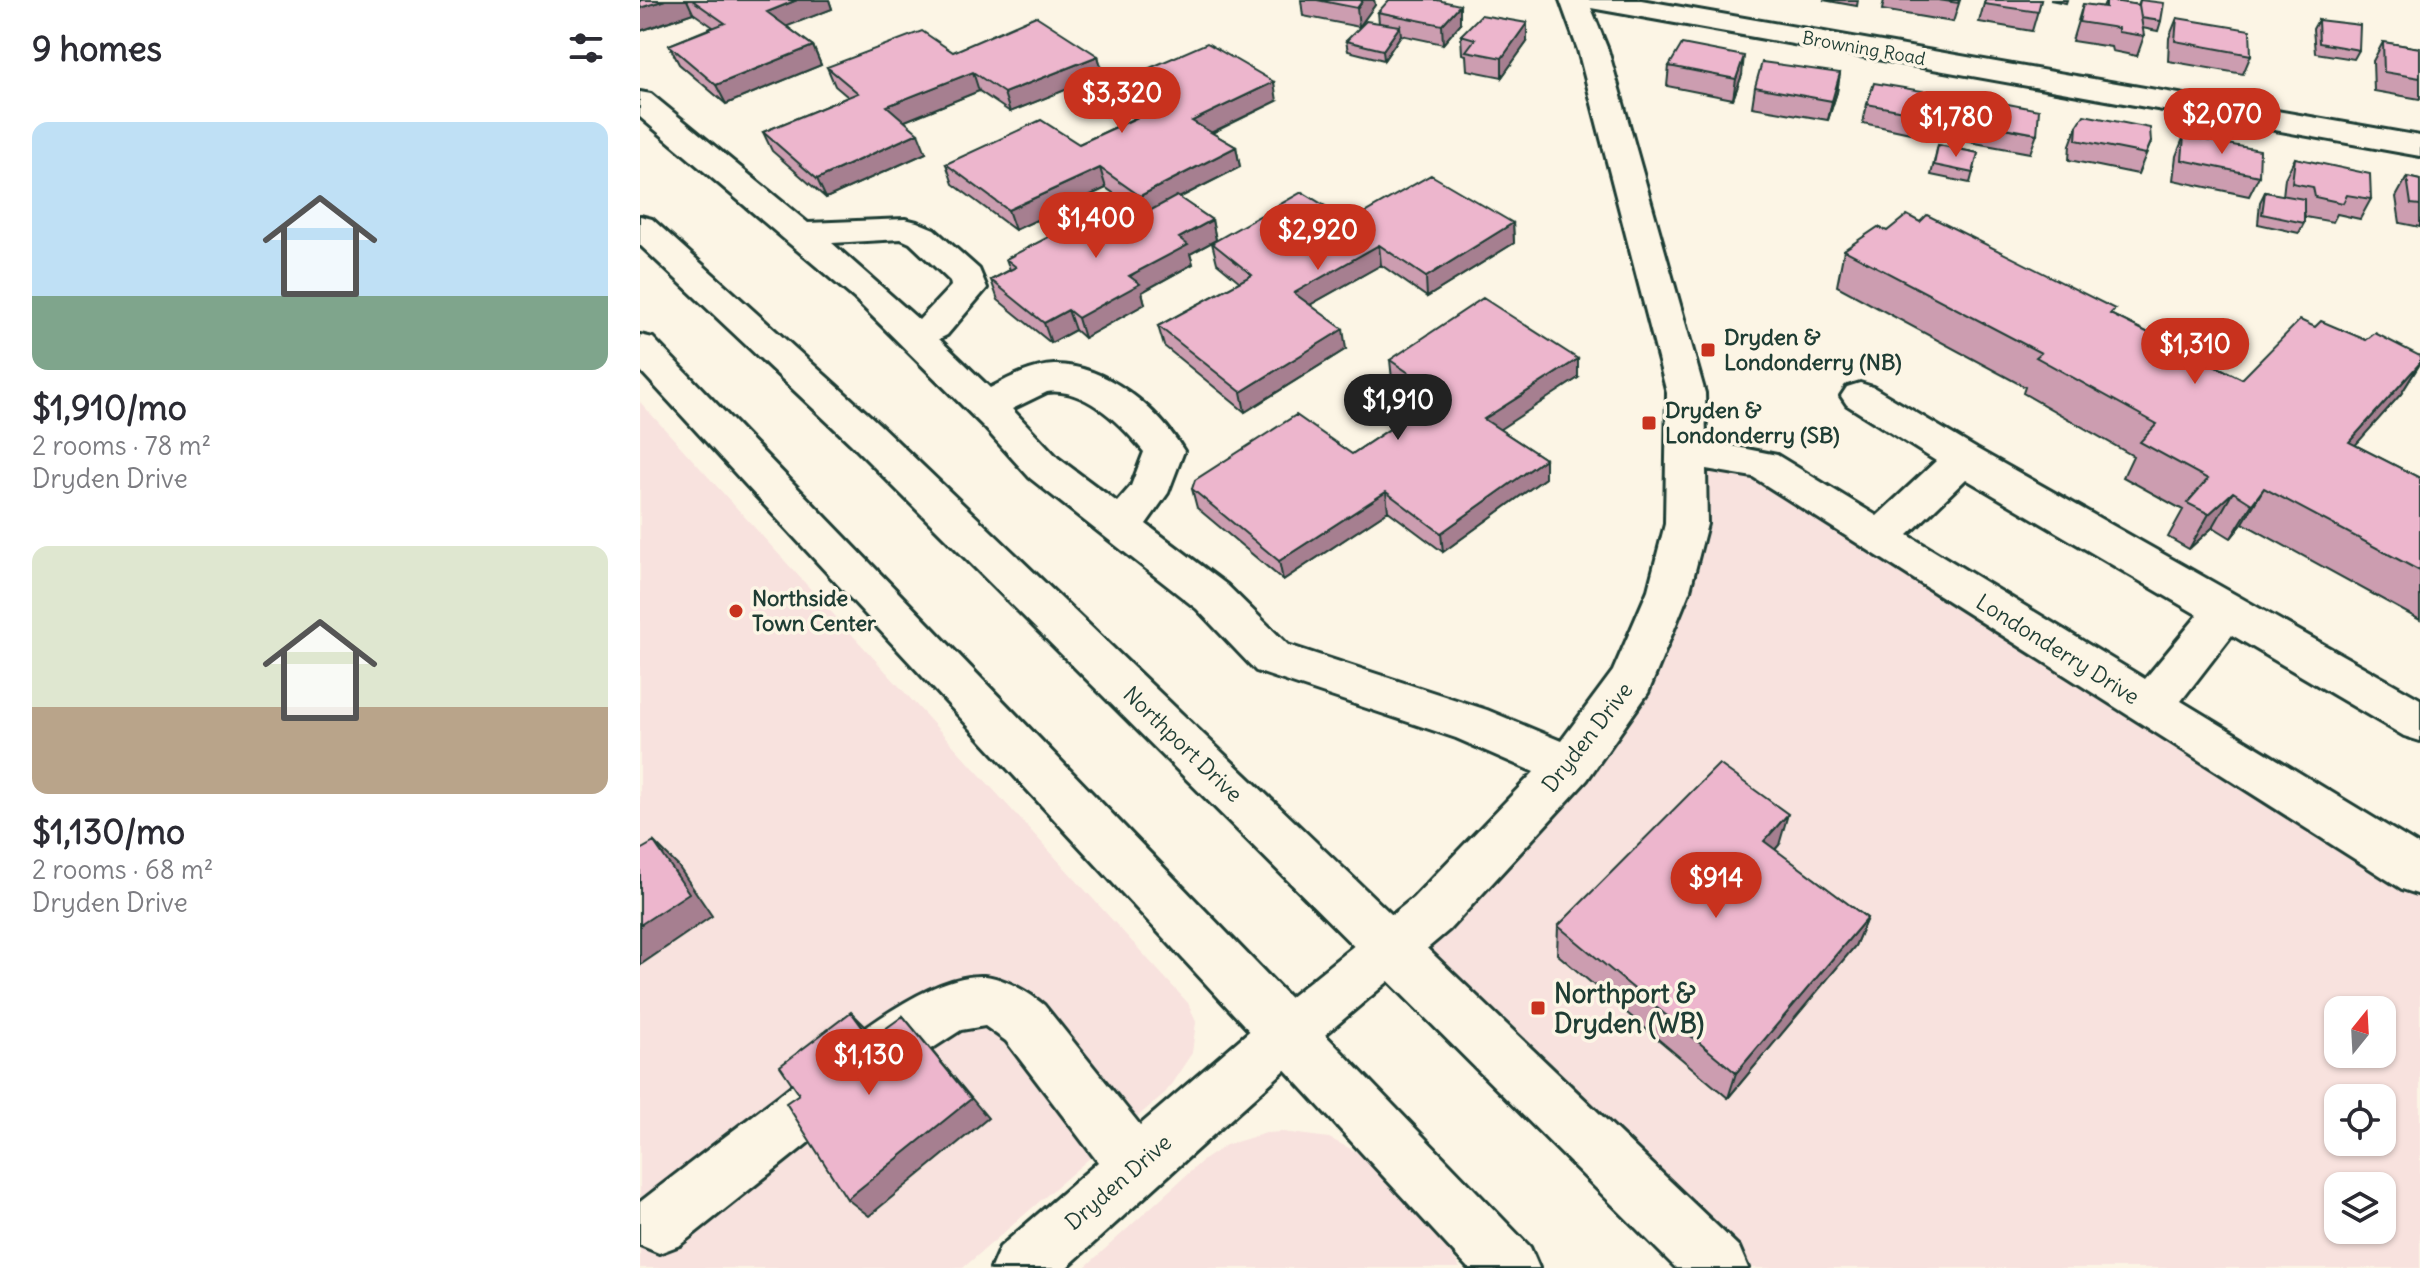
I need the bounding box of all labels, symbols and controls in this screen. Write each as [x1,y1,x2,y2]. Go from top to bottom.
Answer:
icon: filters [564,26,608,70]
street label: Browning Road [1801,26,1928,70]
text: 9 homes [32,27,162,70]
pin: $3,320 [1057,67,1187,135]
text: $3,320 [1082,76,1162,109]
pin: $2,070 [2157,88,2287,156]
pin: $1,780 [1891,91,2021,159]
text: $2,070 [2182,97,2262,130]
text: $1,780 [1919,100,1993,133]
icon: home [248,174,392,318]
pin: $1,400 [1031,192,1161,260]
text: $1,400 [1057,201,1135,234]
pin: $2,920 [1253,204,1383,272]
text: $2,920 [1278,213,1358,246]
pin: $1,310 [2130,318,2260,386]
place label: Dryden & Londonderry (NB) [1724,323,1902,376]
text: $1,310 [2159,327,2231,360]
marker: Dryden & Londonderry (NB) [1699,341,1717,359]
pin: $1,910 [1333,374,1463,442]
text: $1,910 [1362,383,1434,416]
text: $1,910/mo [32,386,187,429]
place label: Dryden & Londonderry (SB) [1665,396,1840,449]
marker: Dryden & Londonderry (SB) [1640,414,1658,432]
text: 2 rooms · 78 m² [32,429,211,462]
text: Dryden Drive [32,462,188,495]
place label: Northside Town Center [752,584,877,637]
street label: Londonderry Drive [1971,588,2145,710]
icon: home [248,598,392,742]
marker: Northside Town Center [727,602,745,620]
street label: Dryden Drive [1535,676,1639,798]
street label: Northport Drive [1118,680,1248,808]
text: $1,130/mo [32,810,185,853]
pin: $914 [1669,852,1763,920]
text: 2 rooms · 68 m² [32,853,214,886]
text: $914 [1689,861,1743,894]
text: Dryden Drive [32,886,188,919]
place label: Northport & Dryden (WB) [1554,977,1704,1040]
north arrow [2324,996,2396,1068]
map controls [2324,996,2396,1244]
marker: Northport & Dryden (WB) [1529,999,1547,1017]
pin: $1,130 [804,1029,934,1097]
text: $1,130 [834,1038,904,1071]
button: locate [2324,1084,2396,1156]
street label: Dryden Drive [1059,1128,1177,1236]
button: layers [2324,1172,2396,1244]

